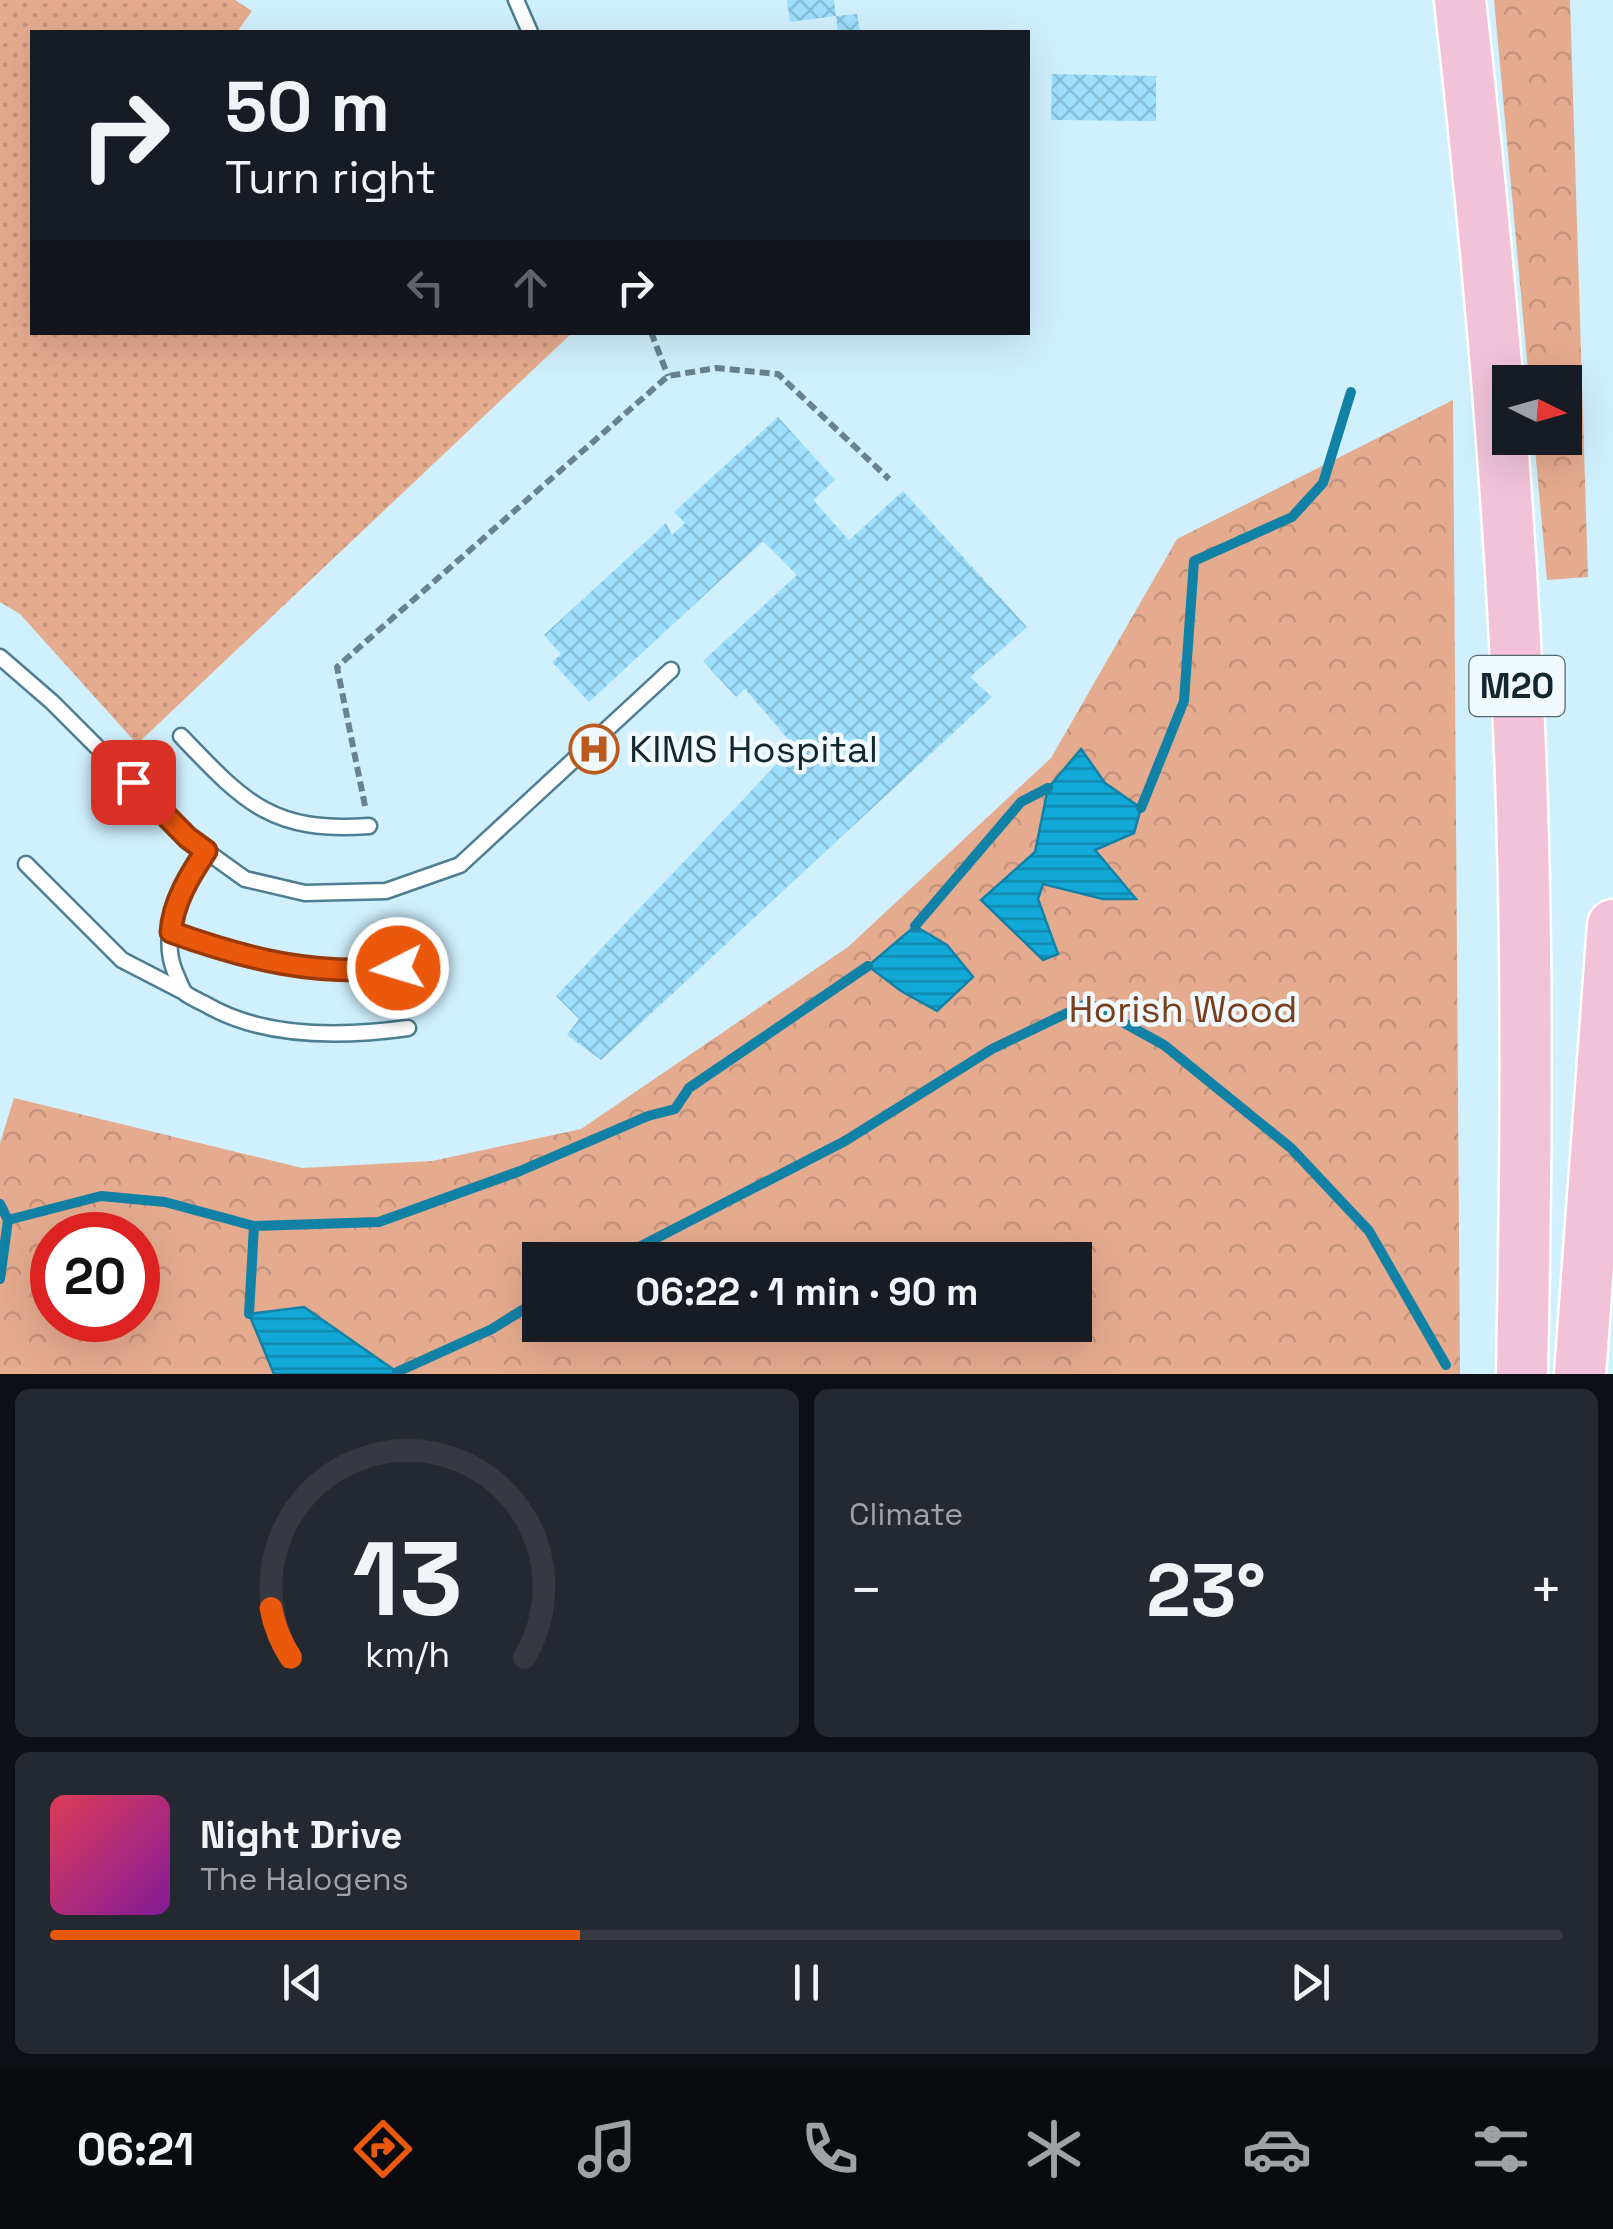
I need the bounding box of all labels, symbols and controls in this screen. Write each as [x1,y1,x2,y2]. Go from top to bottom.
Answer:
text: 50 m [225,62,390,151]
icon: right [60,70,190,200]
text: Turn right [225,149,436,206]
icon: left [398,260,453,315]
icon: ahead [503,260,558,315]
icon: right [608,260,663,315]
north arrow [1492,365,1582,455]
map controls [1492,365,1582,455]
road number: M20 [1470,656,1564,716]
hospital icon: KIMS Hospital [568,723,620,775]
place label: KIMS Hospital [629,725,878,773]
pin [91,740,176,825]
icon: arrive [106,755,161,810]
position arrow [346,916,450,1020]
park label: Horish Wood [1068,985,1298,1033]
speed limit sign: 20 [30,1212,160,1342]
text: 06:22 · 1 min · 90 m [636,1268,978,1316]
text: Climate [849,1494,963,1534]
text: 13 [352,1513,462,1645]
text: 23° [1146,1542,1266,1638]
text: − [849,1555,883,1625]
text: + [1529,1555,1563,1625]
text: km/h [364,1632,450,1677]
text: Night Drive [200,1811,402,1859]
text: The Halogens [200,1859,409,1899]
icon: previous [275,1955,330,2010]
icon: pause [779,1955,834,2010]
icon: next [1283,1955,1338,2010]
icon: directions [348,2114,418,2184]
icon: music [572,2114,642,2184]
icon: phone [795,2114,865,2184]
icon: climate [1019,2114,1089,2184]
icon: car [1242,2114,1312,2184]
icon: filters [1466,2114,1536,2184]
text: 06:21 [77,2121,194,2178]

